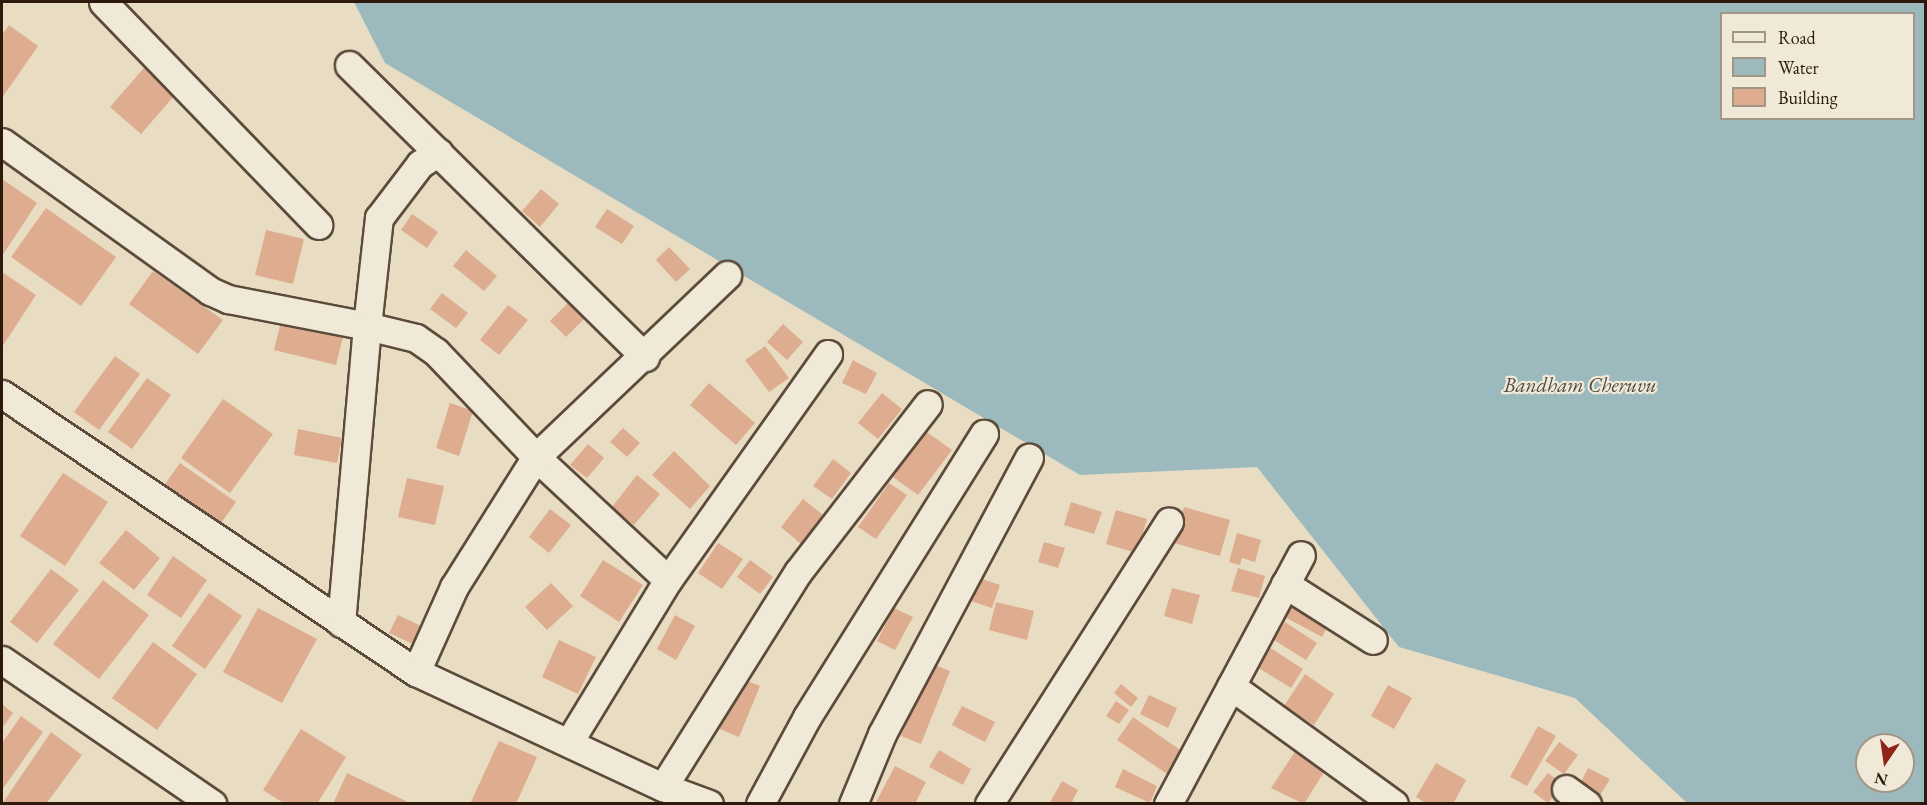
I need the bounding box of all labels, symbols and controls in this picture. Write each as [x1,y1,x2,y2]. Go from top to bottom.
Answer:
legend [1720,12,1915,120]
text: Road [1778,26,1816,49]
text: Water [1778,56,1819,79]
text: Building [1778,86,1838,109]
water label: Bandham Cheruvu [1503,372,1657,398]
north arrow [1855,733,1915,793]
text: N [1873,767,1890,791]

